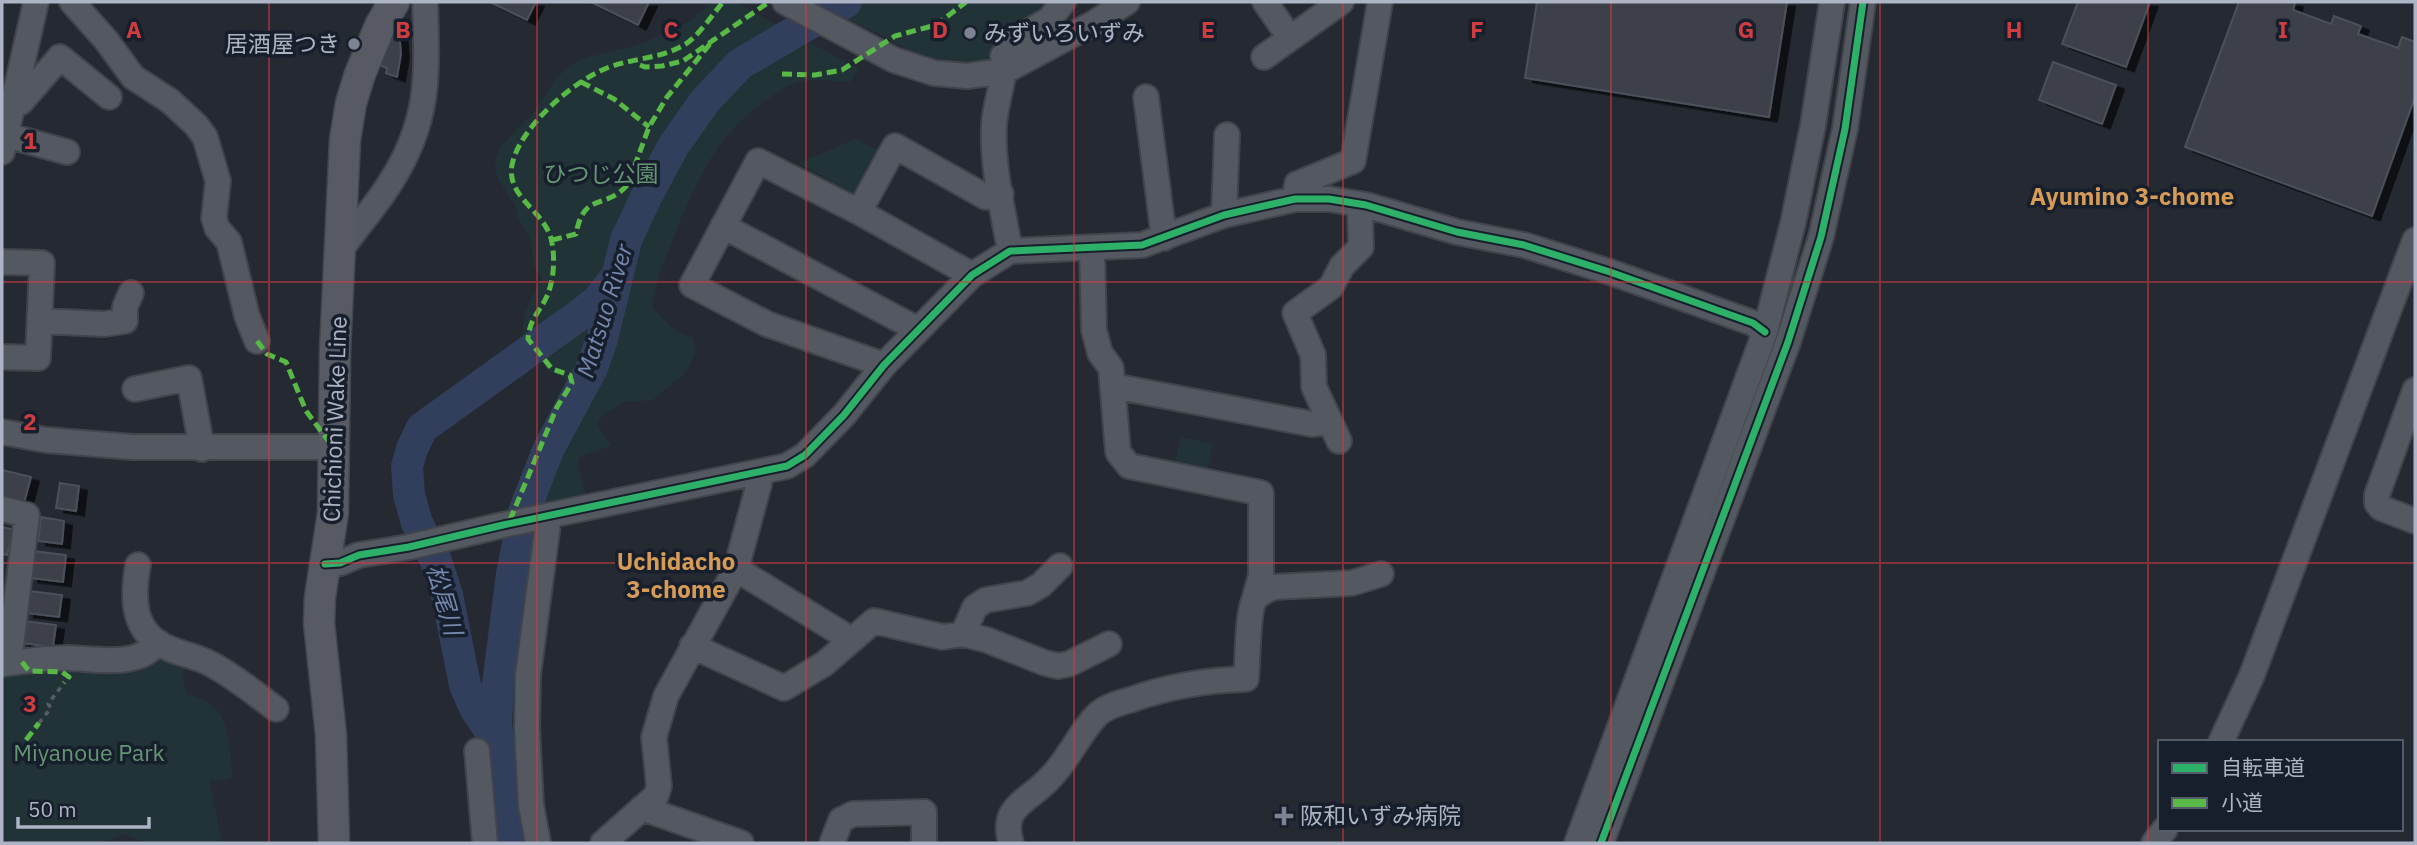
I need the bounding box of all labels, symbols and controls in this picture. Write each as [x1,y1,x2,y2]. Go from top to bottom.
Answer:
text: A [126,14,142,44]
text: B [395,14,411,44]
text: C [664,14,679,44]
text: D [932,14,948,44]
text: E [1201,14,1215,44]
text: F [1470,14,1484,44]
text: G [1738,14,1754,44]
text: H [2006,14,2022,44]
text: I [2278,14,2288,44]
place label: みずいろいずみ [984,17,1145,47]
marker: みずいろいずみ [962,25,978,41]
place label: 居酒屋つき [225,28,340,58]
marker: 居酒屋つき [346,36,362,52]
text: 1 [23,125,37,155]
park label: ひつじ公園 [544,158,659,188]
district label: Ayumino 3-chome [2030,180,2234,212]
water label: Matsuo River [569,239,640,381]
street label: Chichioni Wake Line [315,316,353,522]
text: 2 [23,406,37,436]
district label: Uchidacho 3-chome [617,545,735,605]
water label: 松尾川 [420,561,471,642]
text: 3 [23,688,37,718]
park label: Miyanoue Park [13,737,165,767]
legend [2158,740,2403,831]
text: 自転車道 [2221,753,2305,781]
scale bar [18,786,149,830]
text: 小道 [2221,788,2263,816]
text: 50 m [28,795,77,823]
place label: 阪和いずみ病院 [1300,800,1461,830]
marker: 阪和いずみ病院 [1274,806,1294,826]

